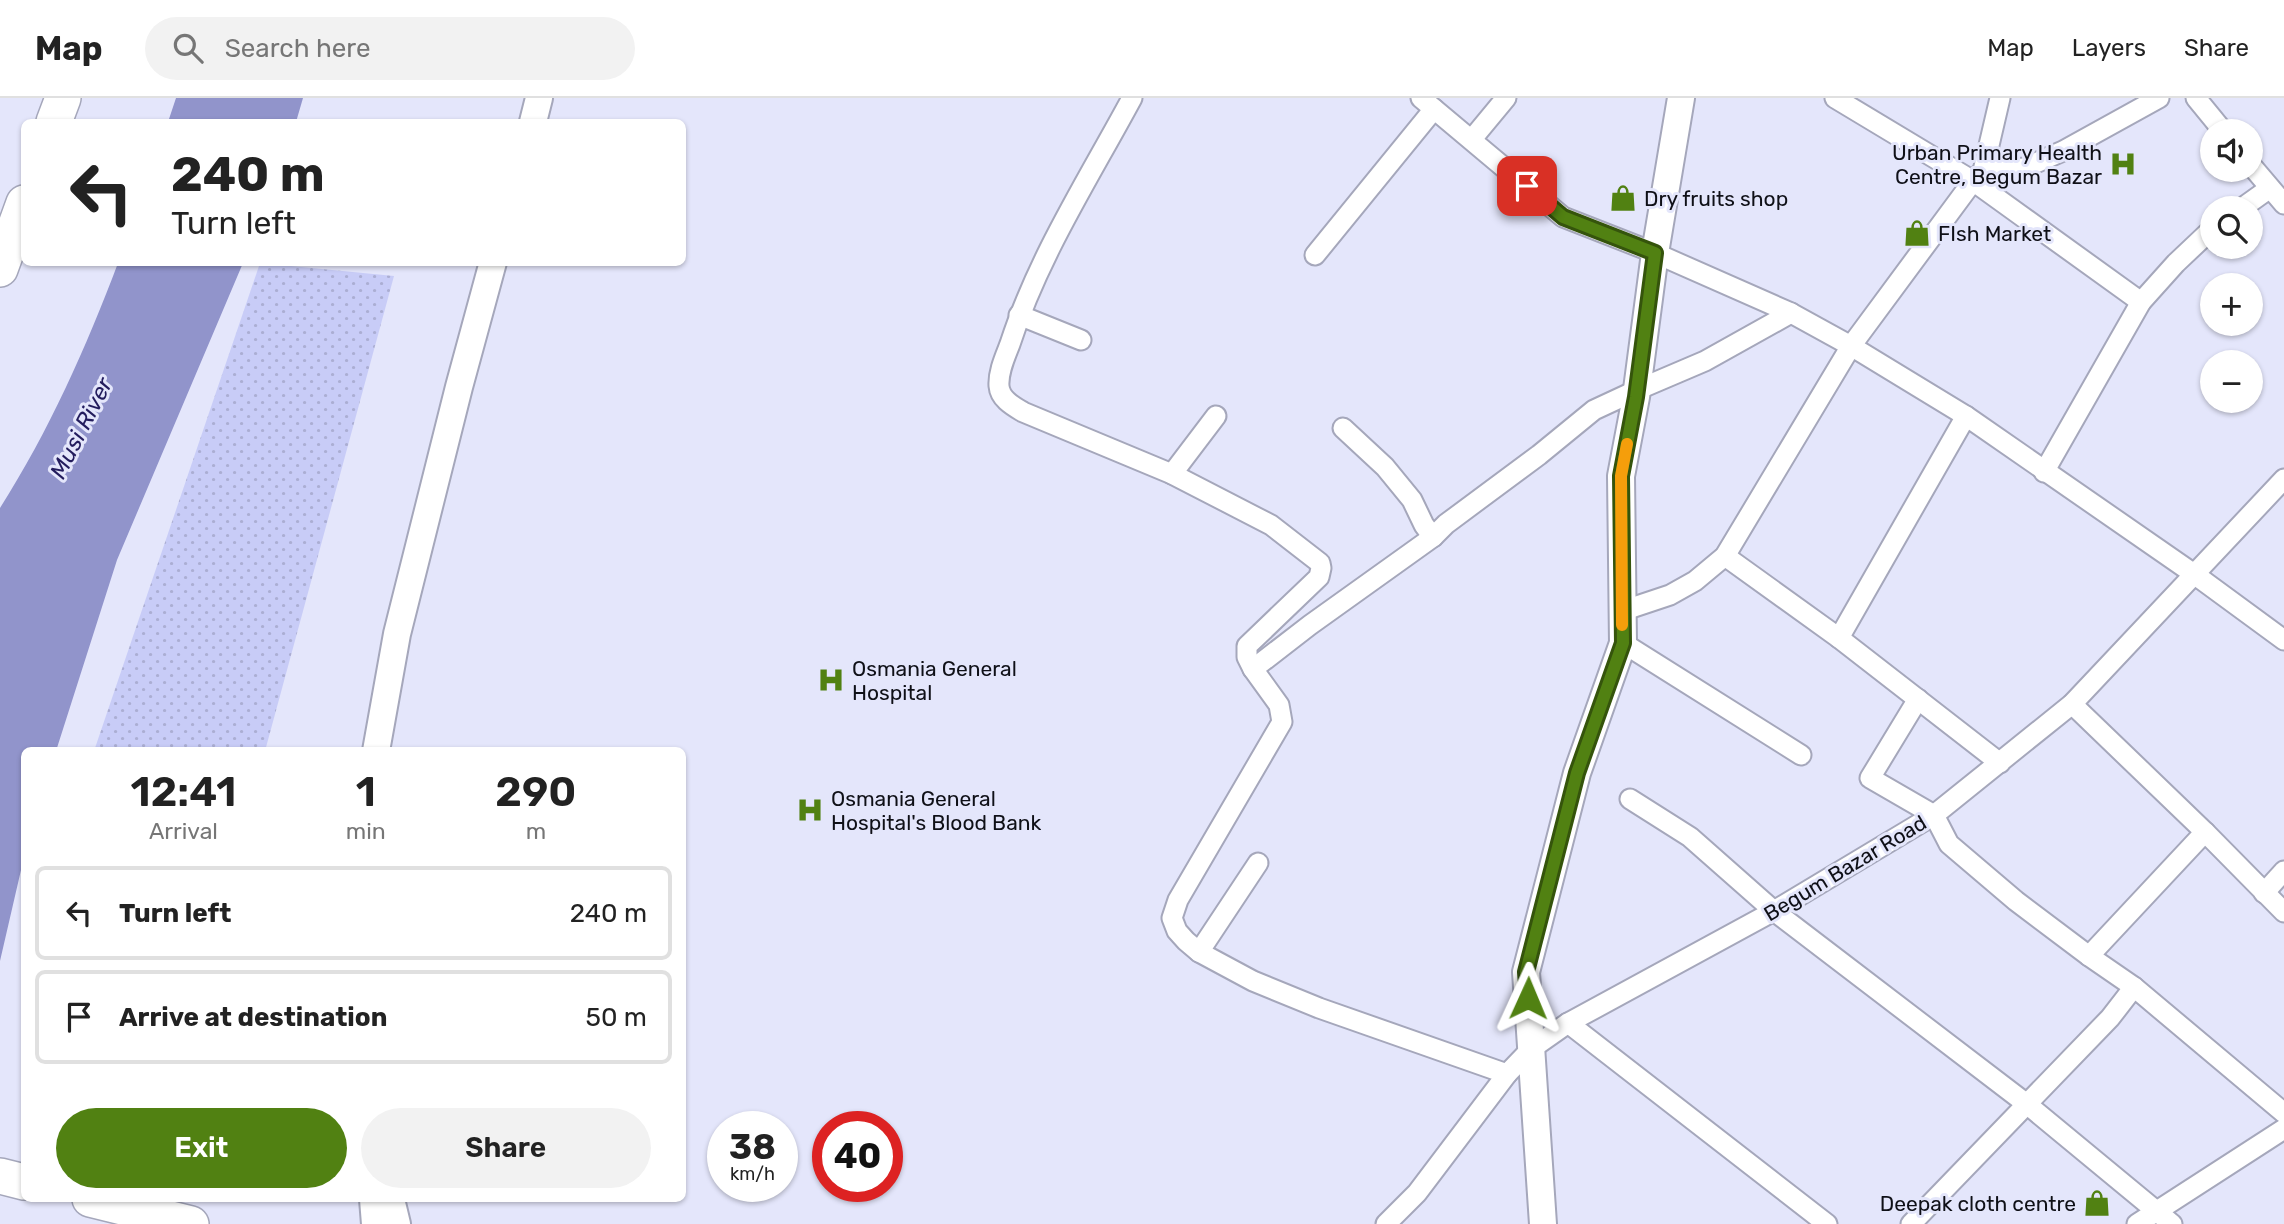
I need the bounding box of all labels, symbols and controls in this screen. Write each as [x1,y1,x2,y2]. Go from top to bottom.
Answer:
search box [145,17,635,80]
text: Map [35,29,103,68]
icon: search [169,29,207,67]
text: Search here [225,33,370,64]
text: Map [1987,34,2034,62]
text: Layers [2072,34,2146,62]
text: Share [2184,34,2249,62]
map controls [2200,119,2263,413]
button: sound [2200,119,2263,182]
place label: Urban Primary Health Centre, Begum Bazar [1892,140,2102,189]
text: 240 m [171,145,325,203]
icon: left [56,147,147,238]
hospital icon: Urban Primary Health Centre, Begum Bazar [2108,149,2138,179]
pin [1497,156,1557,216]
icon: arrive [1508,167,1546,205]
shop icon: Dry fruits shop [1608,183,1638,213]
place label: Dry fruits shop [1644,186,1788,211]
button: search [2200,196,2263,259]
text: Turn left [171,204,296,242]
shop icon: FIsh Market [1902,218,1932,248]
place label: FIsh Market [1938,221,2051,246]
button: + [2200,273,2263,336]
button: − [2200,350,2263,413]
water label: Musi River [44,372,119,483]
place label: Osmania General Hospital [852,656,1017,705]
hospital icon: Osmania General Hospital [816,665,846,695]
text: 12:41 [131,767,236,817]
text: 1 [356,767,376,817]
text: 290 [495,767,576,817]
place label: Osmania General Hospital's Blood Bank [831,786,1041,835]
hospital icon: Osmania General Hospital's Blood Bank [795,795,825,825]
street label: Begum Bazar Road [1759,810,1931,926]
text: Arrival [149,817,218,845]
text: min [346,817,386,845]
text: m [526,817,546,845]
icon: left [60,894,98,932]
text: Turn left [119,898,231,929]
text: 240 m [570,898,647,929]
position arrow [1491,961,1565,1035]
icon: arrive [60,998,98,1036]
text: Arrive at destination [119,1002,387,1033]
text: 50 m [586,1002,647,1033]
button: Exit [56,1108,347,1188]
button: Share [361,1108,651,1188]
speed limit sign: 40 [812,1111,903,1202]
text: 38 [729,1126,776,1168]
text: km/h [730,1163,775,1185]
shop icon: Deepak cloth centre [2082,1188,2112,1218]
place label: Deepak cloth centre [1880,1191,2076,1216]

